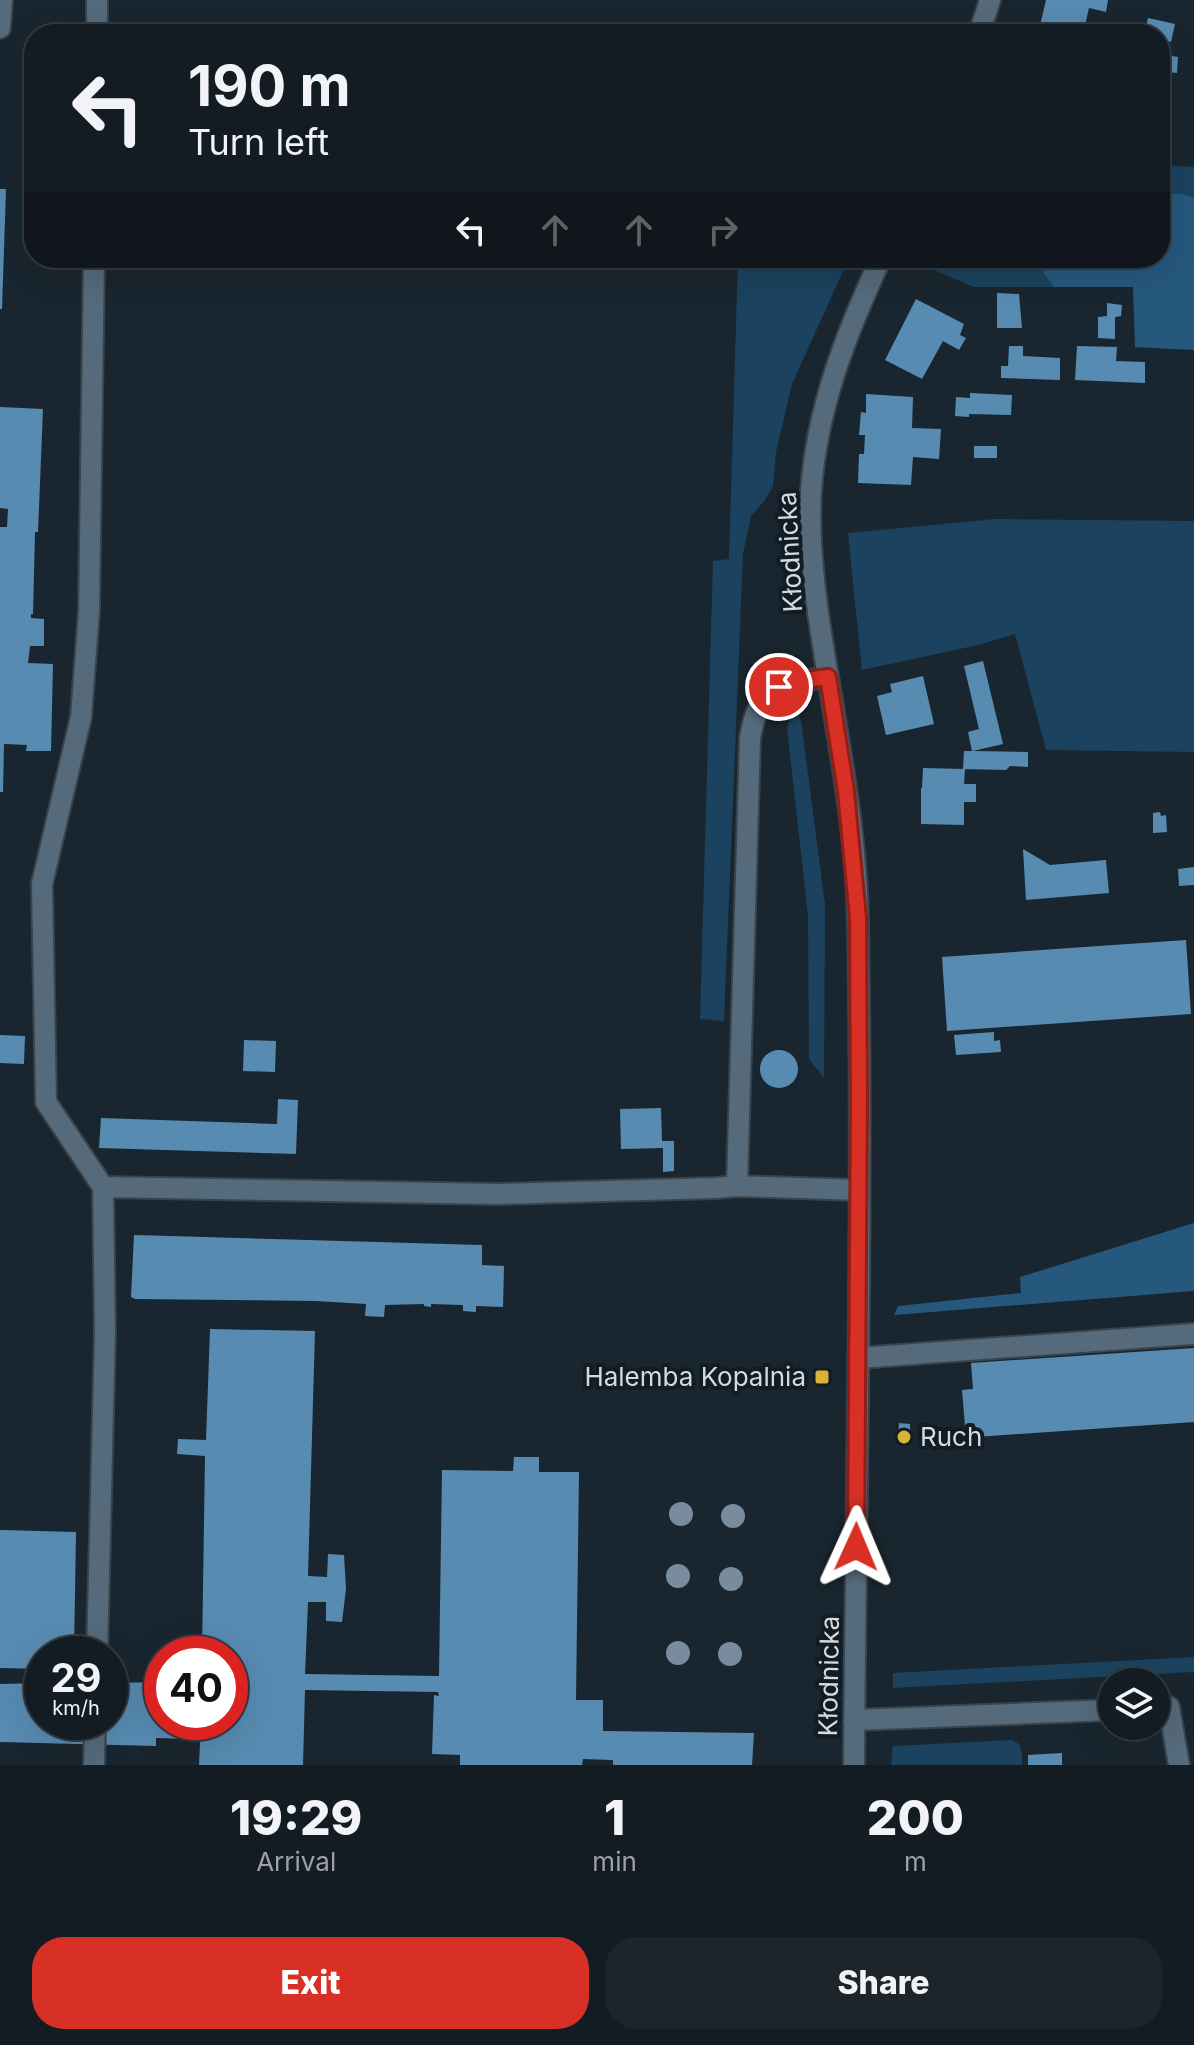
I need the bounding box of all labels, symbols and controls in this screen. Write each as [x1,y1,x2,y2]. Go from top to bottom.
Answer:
text: 190 m [188,52,351,120]
icon: left [56,56,160,160]
text: Turn left [188,120,329,164]
icon: left [449,208,493,252]
icon: ahead [533,208,577,252]
icon: ahead [617,208,661,252]
icon: right [701,208,745,252]
street label: Kłodnicka [771,491,808,613]
pin [745,653,813,721]
icon: arrive [757,665,801,709]
place label: Halemba Kopalnia [584,1361,806,1392]
marker: Halemba Kopalnia [813,1368,831,1386]
place label: Ruch [920,1421,982,1452]
marker: Ruch [895,1428,913,1446]
position arrow [814,1505,898,1589]
street label: Kłodnicka [812,1615,845,1737]
speed limit sign: 40 [144,1636,248,1740]
text: 29 [50,1653,102,1702]
map controls [1098,1668,1170,1740]
button: layers [1098,1668,1170,1740]
text: km/h [52,1696,100,1720]
text: 19:29 [230,1788,362,1847]
text: 1 [604,1788,625,1847]
text: 200 [867,1788,964,1847]
text: Arrival [256,1846,336,1877]
text: min [592,1846,637,1877]
text: m [904,1846,927,1877]
button: Exit [32,1937,589,2029]
button: Share [605,1937,1162,2029]

